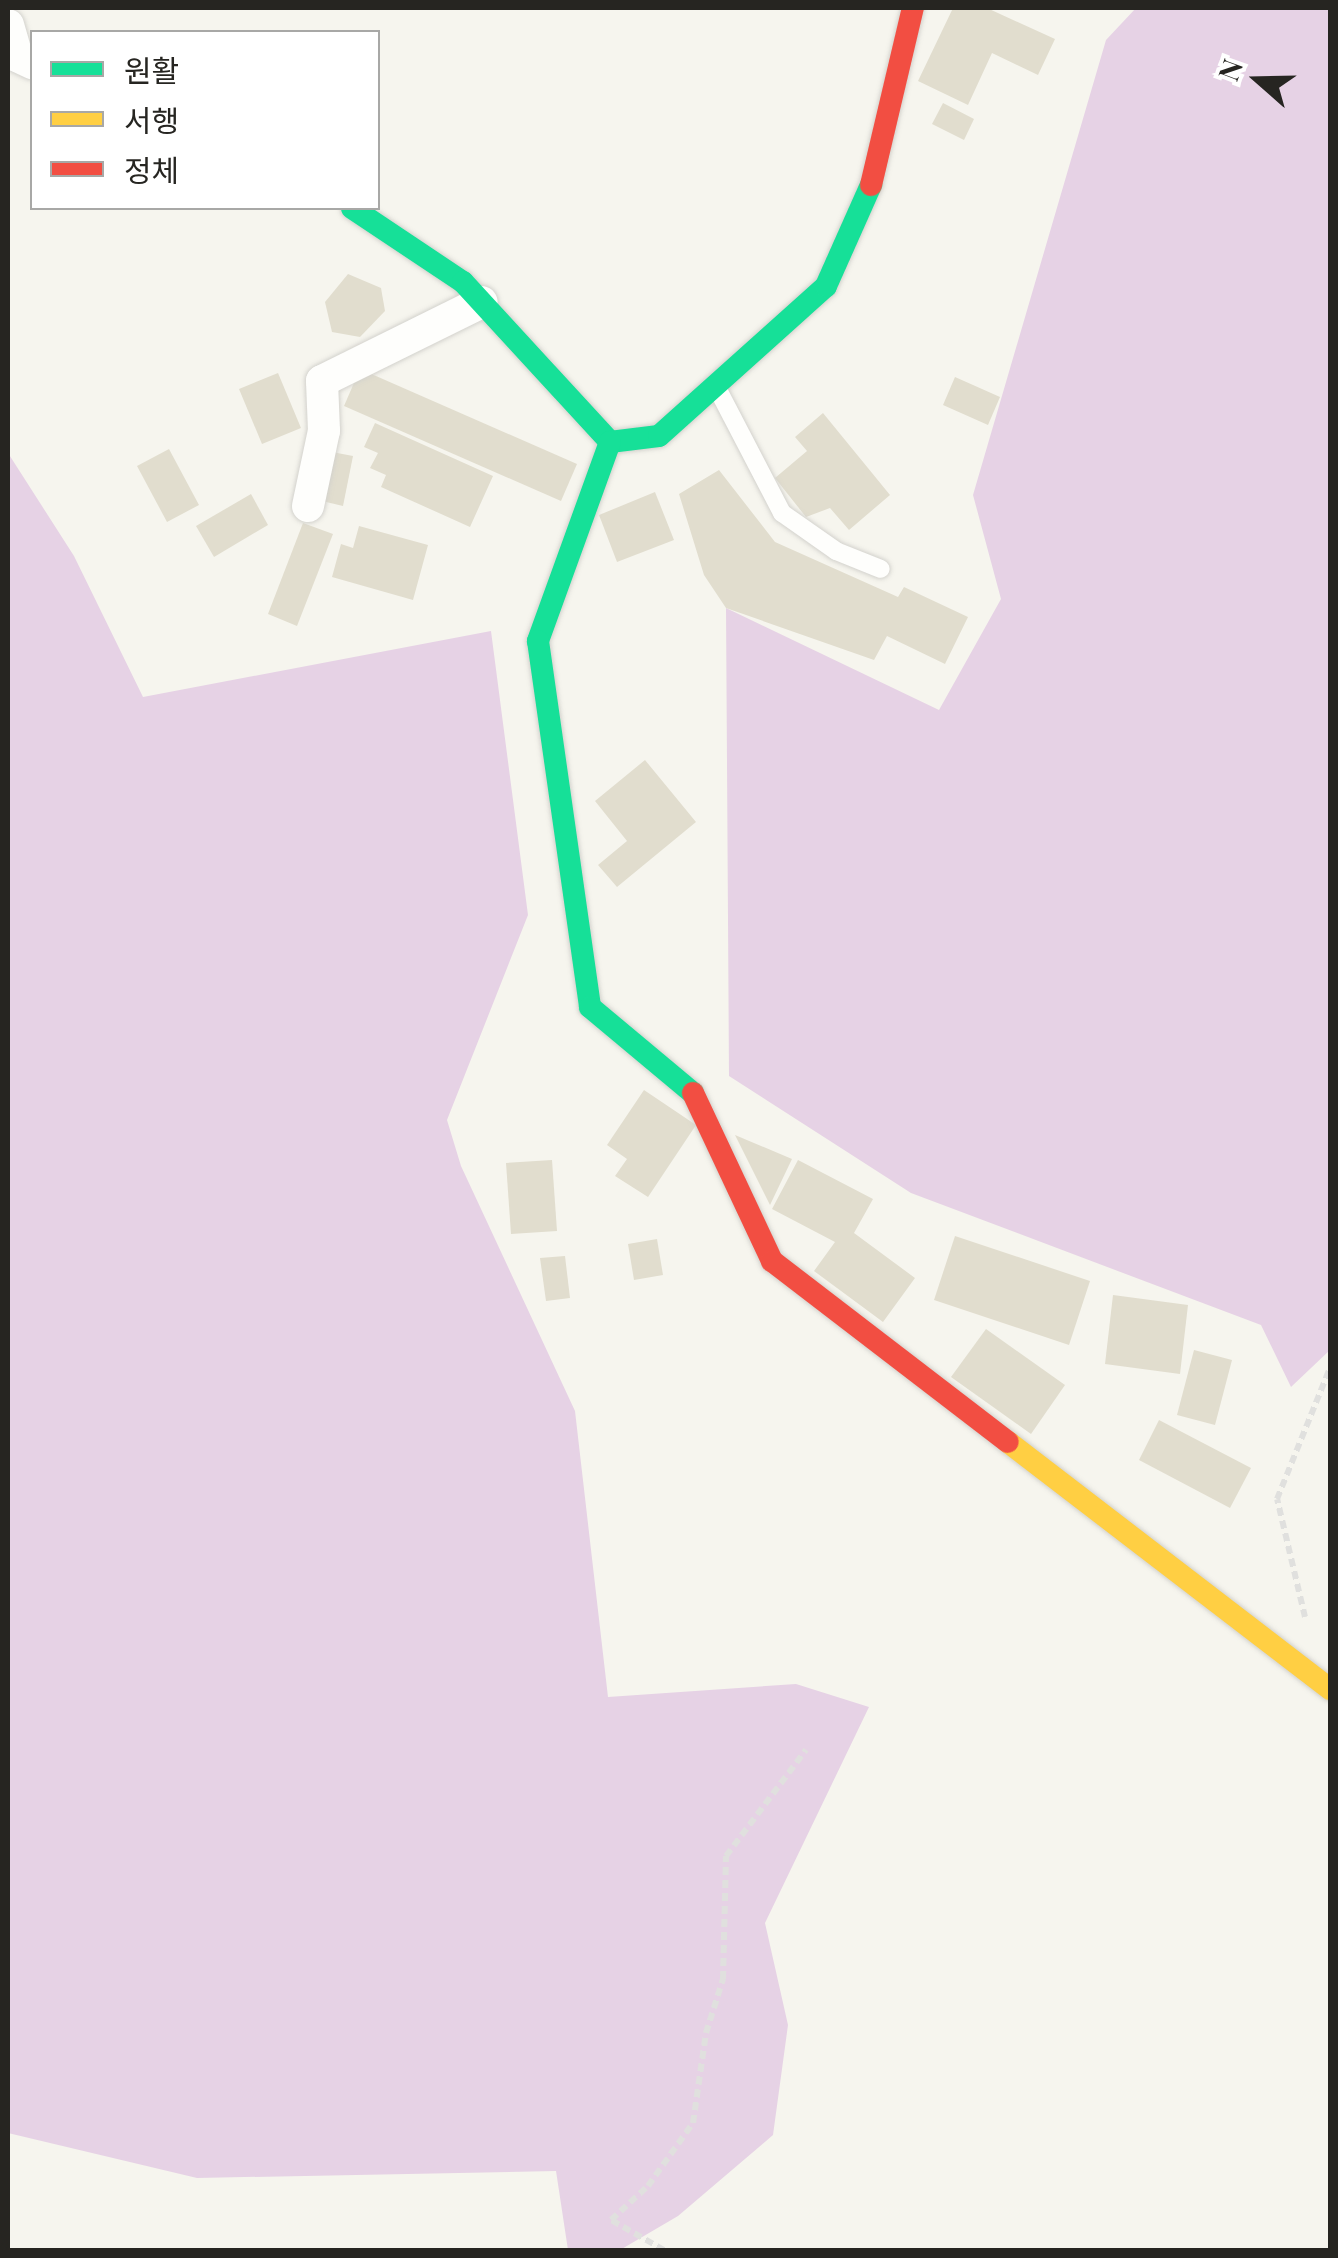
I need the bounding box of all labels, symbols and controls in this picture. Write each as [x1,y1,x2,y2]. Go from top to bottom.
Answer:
legend [30,30,380,210]
north arrow [1208,30,1308,130]
text: 원활 [124,50,179,90]
text: N [1208,54,1250,85]
text: 서행 [124,100,179,140]
text: 정체 [124,150,179,190]

